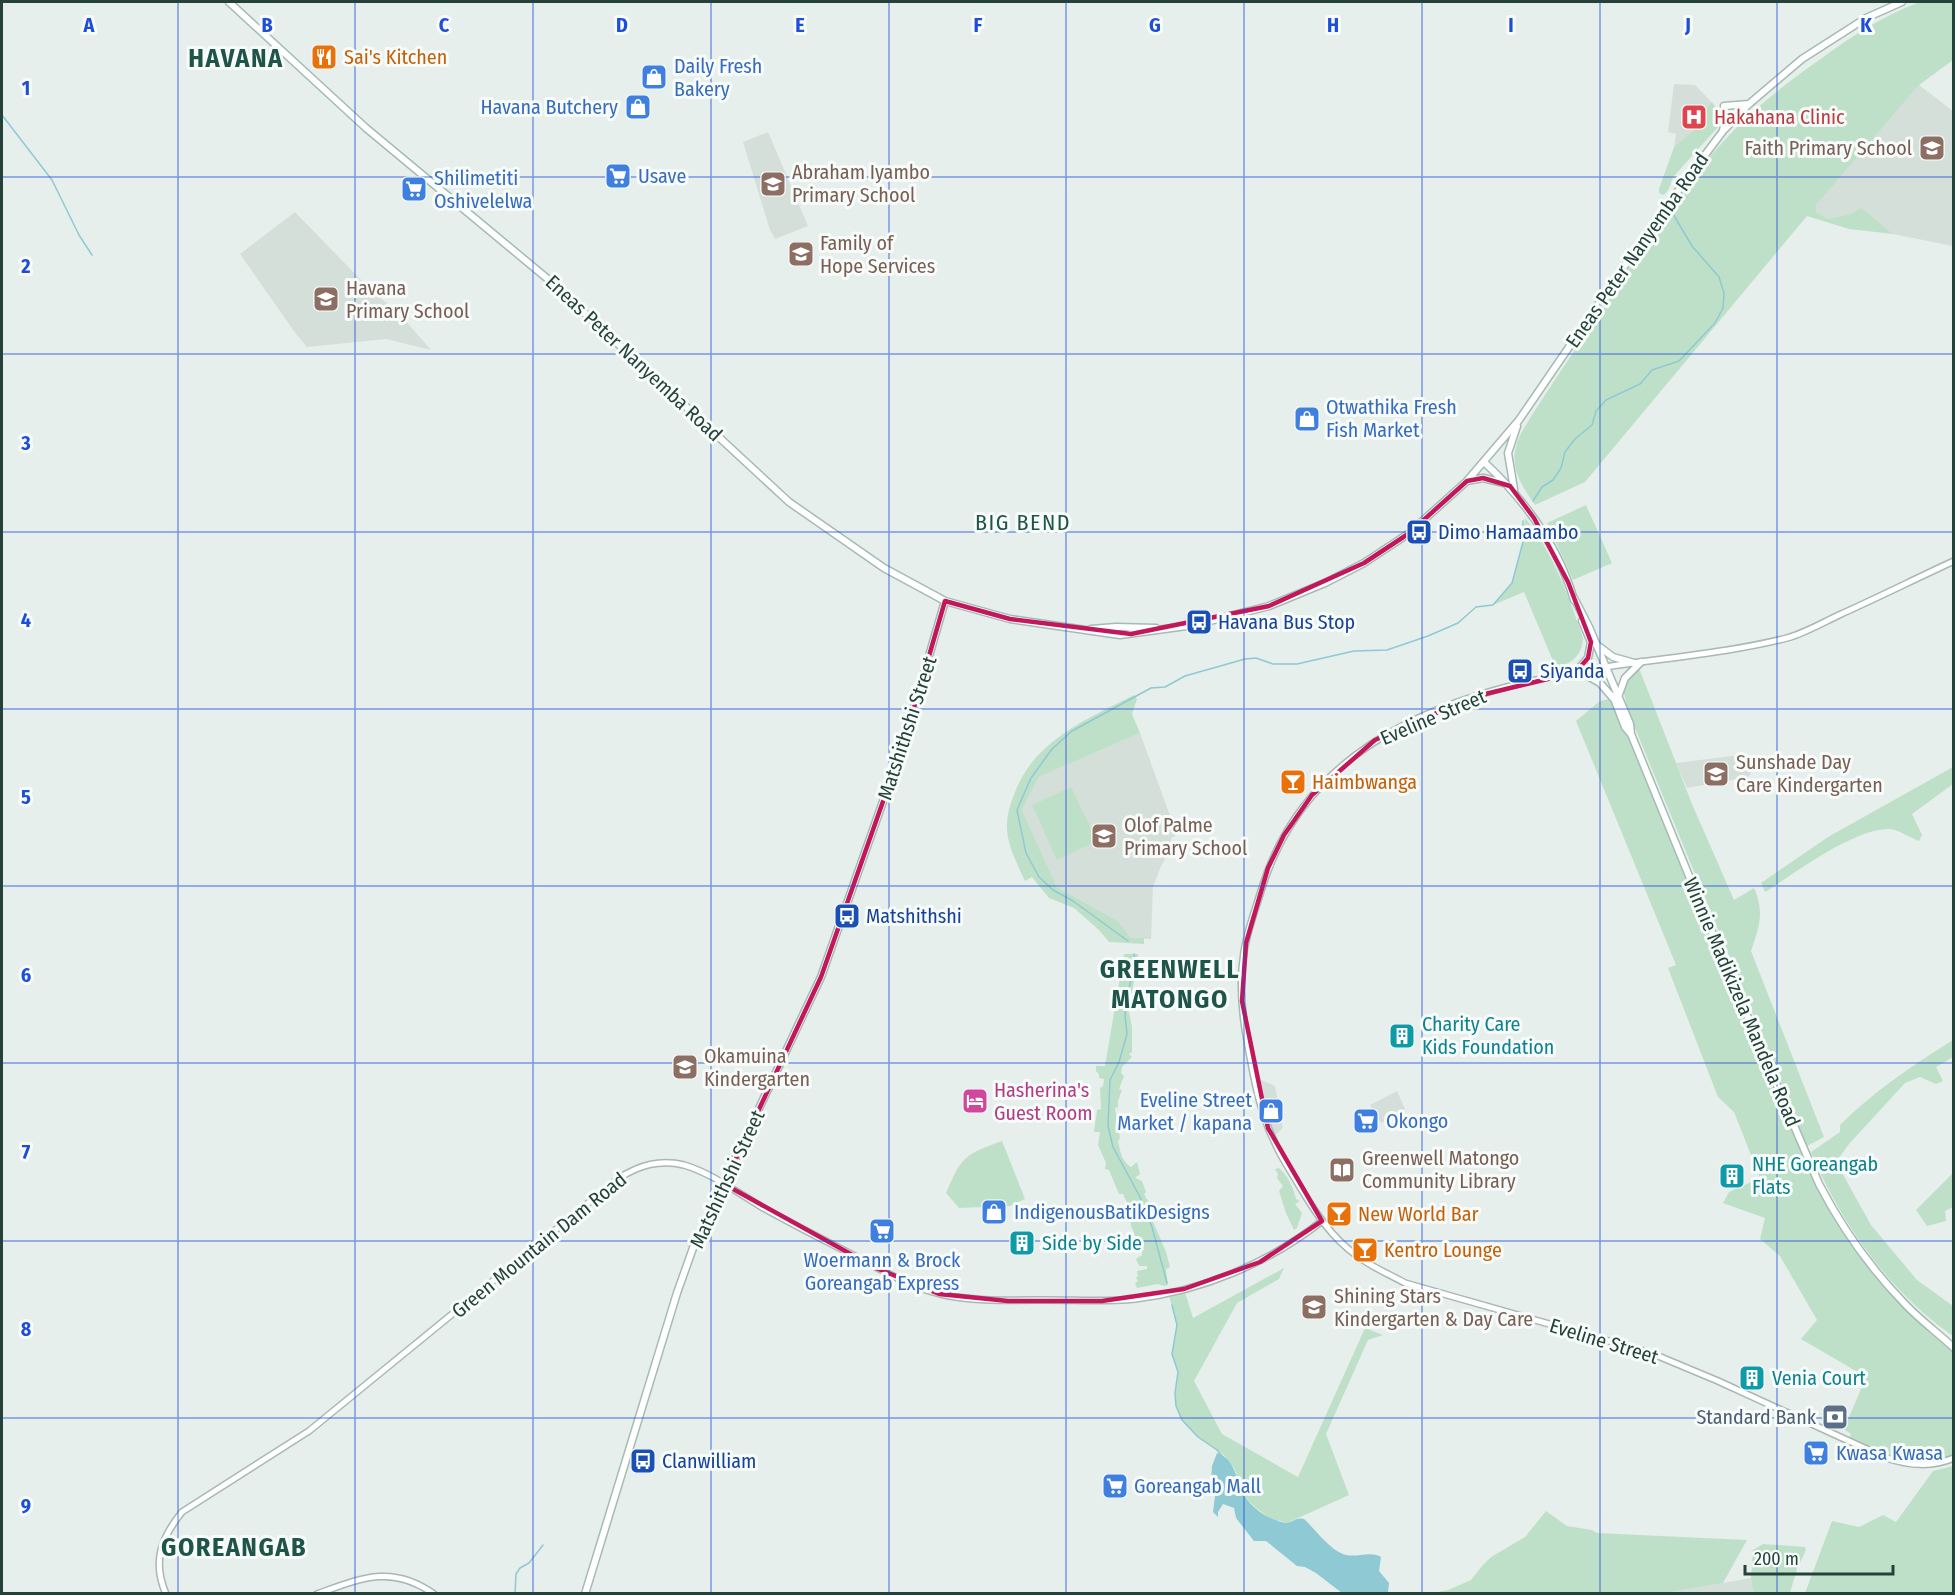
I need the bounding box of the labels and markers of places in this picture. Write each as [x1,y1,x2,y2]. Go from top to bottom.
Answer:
restaurant icon: Sai's Kitchen [309,42,339,72]
place label: Sai's Kitchen [344,45,447,69]
place label: Daily Fresh Bakery [674,54,762,101]
shop icon: Daily Fresh Bakery [639,62,669,92]
shop icon: Havana Butchery [623,92,653,122]
place label: Havana Butchery [480,95,618,119]
hospital icon: Hakahana Clinic [1679,102,1709,132]
place label: Hakahana Clinic [1714,105,1845,129]
school or university icon: Faith Primary School [1917,133,1947,163]
place label: Faith Primary School [1745,136,1912,160]
place label: Abraham Iyambo Primary School [792,160,930,207]
supermarket icon: Usave [603,161,633,191]
place label: Usave [638,164,686,188]
place label: Shilimetiti Oshivelelwa [434,166,532,213]
school or university icon: Abraham Iyambo Primary School [758,169,788,199]
supermarket icon: Shilimetiti Oshivelelwa [399,174,429,204]
place label: Family of Hope Services [820,231,935,278]
school or university icon: Family of Hope Services [786,239,816,269]
place label: Havana Primary School [346,276,469,323]
school or university icon: Havana Primary School [311,284,341,314]
place label: Otwathika Fresh Fish Market [1326,395,1457,442]
shop icon: Otwathika Fresh Fish Market [1292,404,1322,434]
bus stop icon: Dimo Hamaambo [1404,517,1434,547]
place label: Dimo Hamaambo [1438,520,1579,544]
bus stop icon: Havana Bus Stop [1184,607,1214,637]
place label: Havana Bus Stop [1218,610,1355,634]
bus stop icon: Siyanda [1505,656,1535,686]
place label: Siyanda [1540,659,1604,683]
place label: Sunshade Day Care Kindergarten [1736,750,1883,797]
school or university icon: Sunshade Day Care Kindergarten [1701,759,1731,789]
bar icon: Haimbwanga [1278,767,1308,797]
place label: Haimbwanga [1312,770,1417,794]
place label: Olof Palme Primary School [1124,813,1247,860]
school or university icon: Olof Palme Primary School [1089,821,1119,851]
bus stop icon: Matshithshi [832,901,862,931]
place label: Matshithshi [866,904,962,928]
place label: Charity Care Kids Foundation [1422,1012,1554,1059]
building icon: Charity Care Kids Foundation [1387,1021,1417,1051]
place label: Okamuina Kindergarten [704,1044,810,1091]
school or university icon: Okamuina Kindergarten [670,1052,700,1082]
place label: Hasherina's Guest Room [994,1078,1093,1125]
hotel icon: Hasherina's Guest Room [960,1086,990,1116]
place label: Eveline Street Market / kapana [1117,1088,1252,1135]
shop icon: Eveline Street Market / kapana [1256,1096,1286,1126]
supermarket icon: Okongo [1351,1106,1381,1136]
place label: Okongo [1386,1109,1448,1133]
place label: Greenwell Matongo Community Library [1362,1146,1519,1193]
place label: NHE Goreangab Flats [1752,1152,1878,1199]
library icon: Greenwell Matongo Community Library [1327,1155,1357,1185]
building icon: NHE Goreangab Flats [1717,1161,1747,1191]
shop icon: IndigenousBatikDesigns [979,1197,1009,1227]
bar icon: New World Bar [1324,1199,1354,1229]
place label: IndigenousBatikDesigns [1014,1200,1210,1224]
place label: New World Bar [1358,1202,1478,1226]
supermarket icon: Woermann & Brock Goreangab Express [867,1216,897,1246]
building icon: Side by Side [1007,1228,1037,1258]
place label: Side by Side [1042,1231,1142,1255]
bar icon: Kentro Lounge [1350,1235,1380,1265]
place label: Kentro Lounge [1384,1238,1502,1262]
place label: Woermann & Brock Goreangab Express [804,1248,961,1295]
place label: Shining Stars Kindergarten & Day Care [1334,1284,1533,1331]
school or university icon: Shining Stars Kindergarten & Day Care [1299,1292,1329,1322]
building icon: Venia Court [1737,1363,1767,1393]
place label: Venia Court [1772,1366,1866,1390]
bank icon: Standard Bank [1820,1402,1850,1432]
place label: Standard Bank [1696,1405,1817,1429]
supermarket icon: Kwasa Kwasa [1801,1438,1831,1468]
place label: Kwasa Kwasa [1836,1441,1943,1465]
bus stop icon: Clanwilliam [628,1446,658,1476]
place label: Clanwilliam [662,1449,756,1473]
supermarket icon: Goreangab Mall [1100,1471,1130,1501]
place label: Goreangab Mall [1134,1474,1261,1498]

